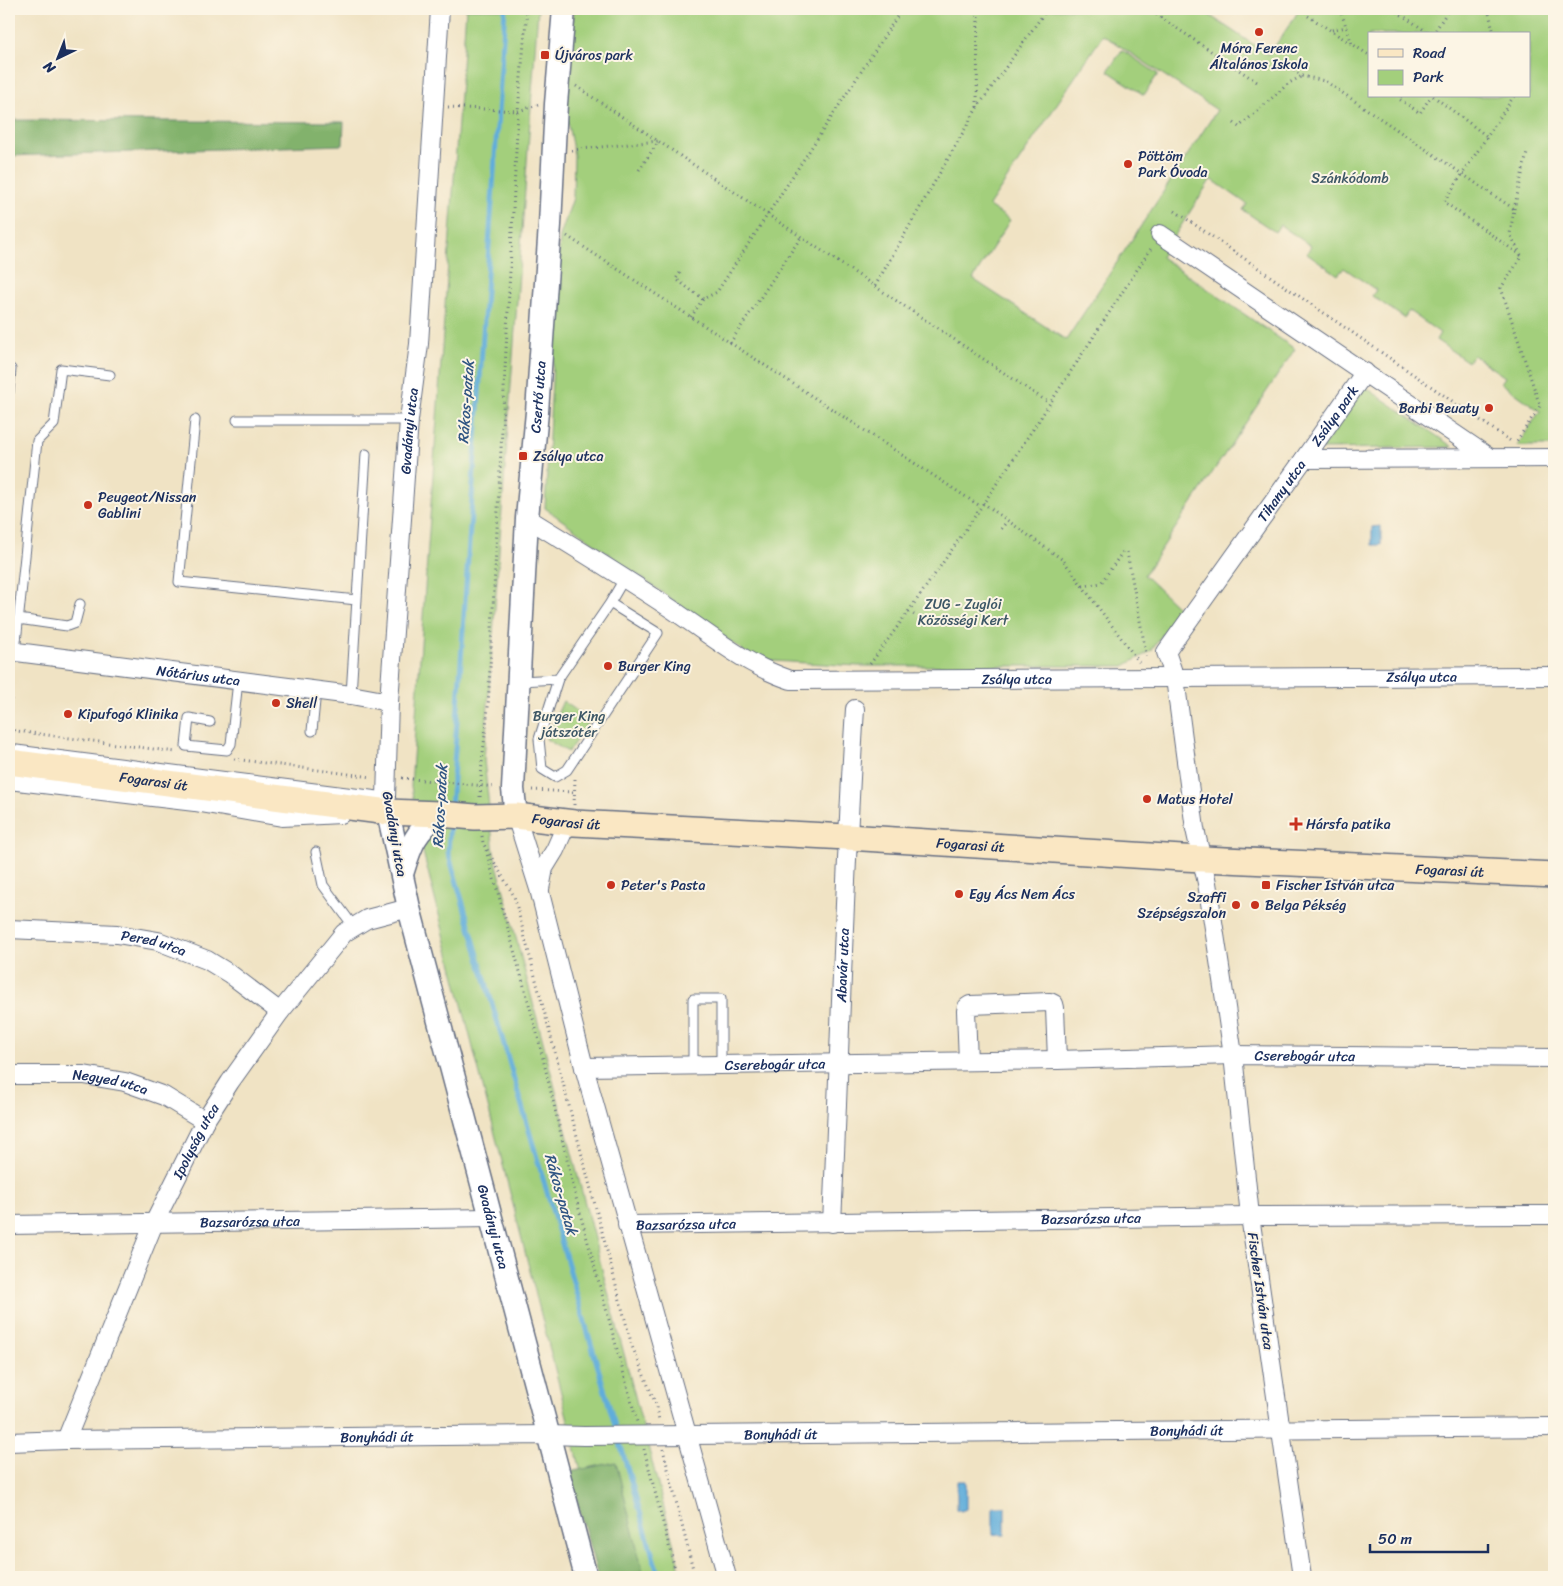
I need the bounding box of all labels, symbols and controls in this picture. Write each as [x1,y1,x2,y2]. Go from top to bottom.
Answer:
marker: Móra Ferenc Általános Iskola [1253,26,1265,38]
north arrow [32,32,82,82]
legend [1368,32,1530,98]
place label: Móra Ferenc Általános Iskola [1209,36,1308,77]
text: Road [1413,40,1446,66]
place label: Újváros park [555,43,633,68]
marker: Újváros park [539,49,551,61]
text: N [37,54,62,80]
text: Park [1413,64,1444,90]
place label: Pöttöm Park Óvoda [1138,144,1207,185]
marker: Pöttöm Park Óvoda [1122,158,1134,170]
park label: Szánkódomb [1311,166,1389,191]
water label: Rákos-patak [450,357,482,445]
street label: Csertő utca [523,360,554,434]
street label: Zsálya park [1304,380,1365,452]
street label: Gvadányi utca [393,386,426,475]
place label: Barbi Beuaty [1399,396,1480,421]
marker: Barbi Beuaty [1483,402,1495,414]
place label: Zsálya utca [533,444,604,469]
marker: Zsálya utca [517,450,529,462]
street label: Tihany utca [1251,454,1313,528]
place label: Peugeot/Nissan Gablini [98,485,197,526]
marker: Peugeot/Nissan Gablini [82,499,94,511]
park label: ZUG - Zuglói Közösségi Kert [918,592,1010,633]
place label: Burger King [618,654,691,679]
street label: Nótárius utca [155,658,242,694]
marker: Burger King [602,660,614,672]
street label: Zsálya utca [1386,665,1457,690]
street label: Zsálya utca [981,667,1052,692]
place label: Shell [286,691,318,716]
marker: Shell [270,697,282,709]
place label: Kipufogó Klinika [78,702,178,727]
park label: Burger King játszótér [533,704,605,745]
marker: Kipufogó Klinika [62,708,74,720]
water label: Rákos-patak [425,762,455,848]
street label: Fogarasi út [118,765,189,798]
place label: Matus Hotel [1157,787,1234,812]
street label: Gvadányi utca [375,789,414,879]
marker: Matus Hotel [1141,793,1153,805]
street label: Fogarasi út [531,806,601,837]
place label: Hársfa patika [1306,812,1391,837]
marker: Hársfa patika [1290,818,1302,830]
street label: Fogarasi út [935,831,1005,860]
street label: Fogarasi út [1415,857,1485,885]
place label: Peter's Pasta [621,873,706,898]
place label: Fischer István utca [1276,873,1395,898]
marker: Peter's Pasta [605,879,617,891]
marker: Fischer István utca [1260,879,1272,891]
place label: Egy Ács Nem Ács [969,882,1075,907]
place label: Szaffi Szépségszalon [1137,885,1227,926]
marker: Egy Ács Nem Ács [953,888,965,900]
place label: Belga Pékség [1265,893,1346,918]
marker: Szaffi Szépségszalon [1230,899,1242,911]
marker: Belga Pékség [1249,899,1261,911]
street label: Pered utca [119,923,190,964]
street label: Abavár utca [829,927,857,1004]
street label: Cserebogár utca [1255,1043,1356,1069]
street label: Cserebogár utca [725,1051,826,1078]
street label: Negyed utca [72,1063,152,1102]
street label: Ipolyság utca [165,1098,227,1185]
water label: Rákos-patak [537,1150,586,1240]
street label: Gvadányi utca [470,1182,516,1272]
street label: Bazsarózsa utca [1041,1206,1142,1232]
street label: Bazsarózsa utca [200,1209,301,1235]
street label: Bazsarózsa utca [636,1211,737,1238]
street label: Fischer István utca [1240,1231,1281,1352]
street label: Bonyhádi út [1150,1418,1224,1444]
street label: Bonyhádi út [744,1422,818,1448]
street label: Bonyhádi út [340,1424,414,1450]
scale bar [1370,1521,1488,1553]
text: 50 m [1378,1526,1413,1552]

